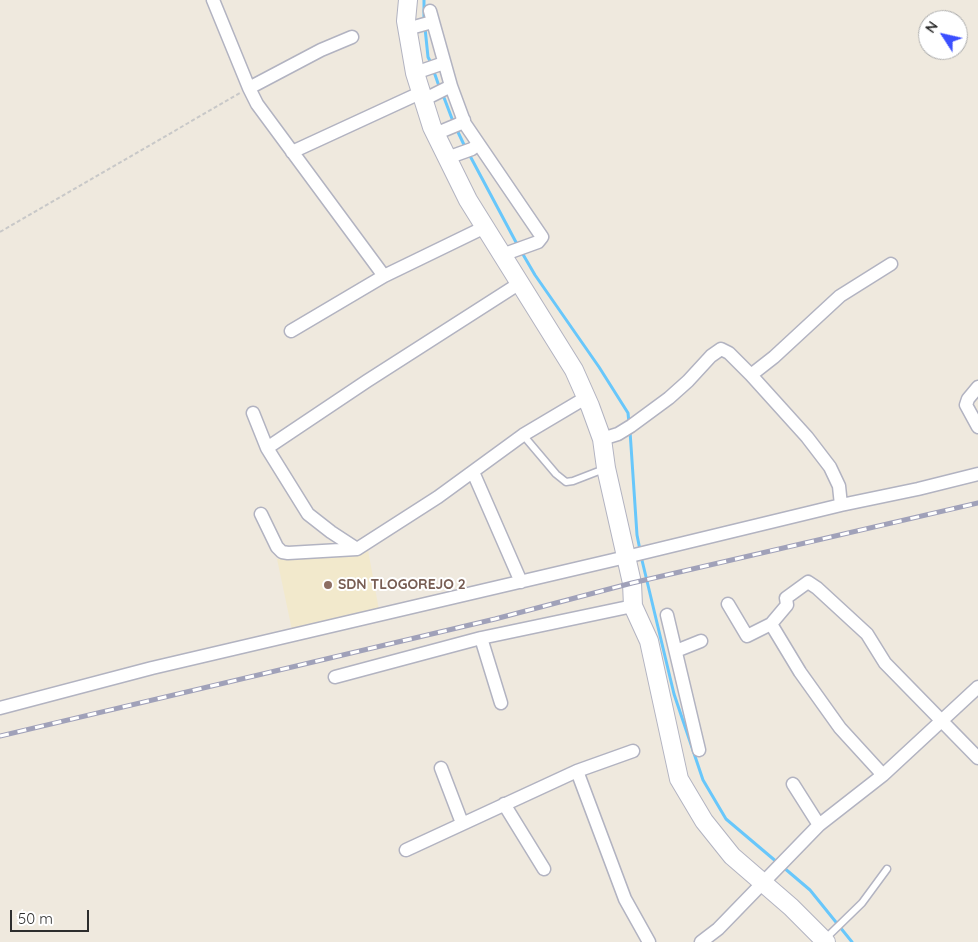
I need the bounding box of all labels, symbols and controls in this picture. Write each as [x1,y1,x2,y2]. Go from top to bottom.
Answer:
north arrow [918,10,968,60]
text: N [921,18,942,36]
place label: SDN TLOGOREJO 2 [338,577,466,593]
marker: SDN TLOGOREJO 2 [322,579,334,591]
scale bar [12,900,91,932]
text: 50 m [18,909,53,928]

